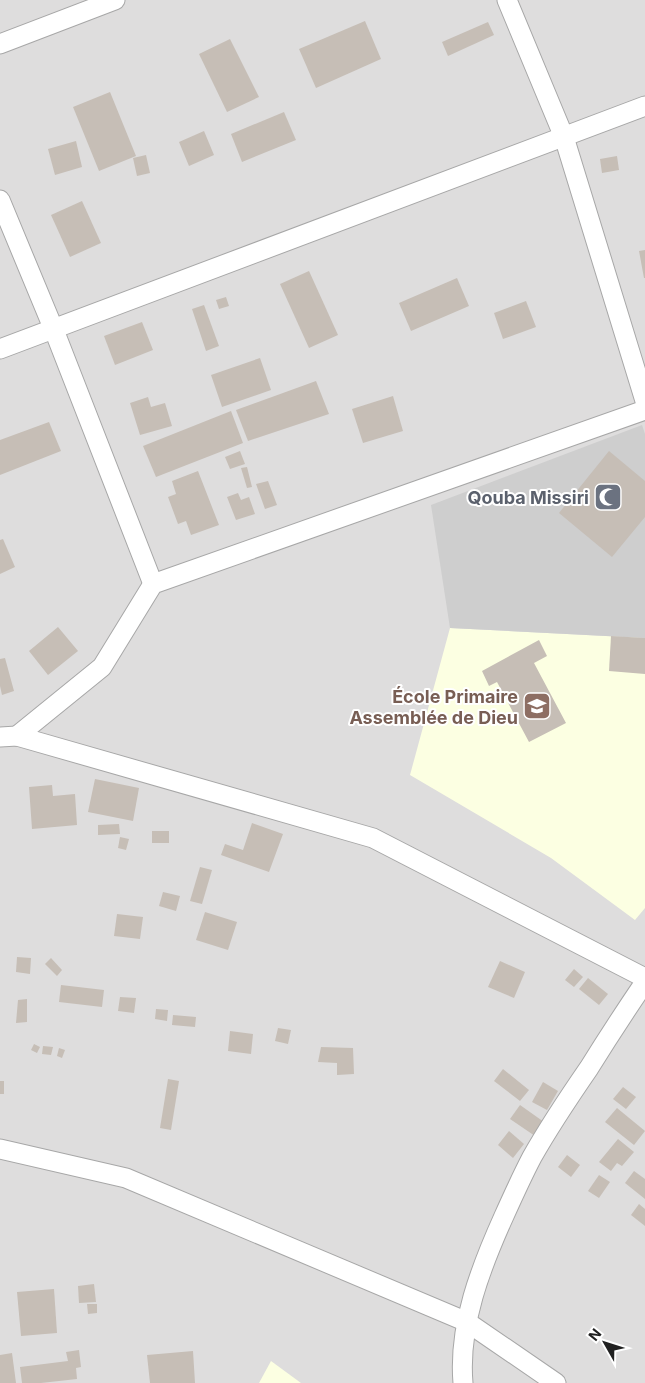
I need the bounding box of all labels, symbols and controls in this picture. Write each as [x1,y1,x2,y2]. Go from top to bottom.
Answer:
mosque icon: Qouba Missiri [593,482,623,512]
place label: Qouba Missiri [468,487,589,508]
place label: École Primaire Assemblée de Dieu [349,686,518,728]
school or university icon: École Primaire Assemblée de Dieu [522,691,552,721]
north arrow [580,1318,630,1368]
text: N [585,1325,604,1344]

